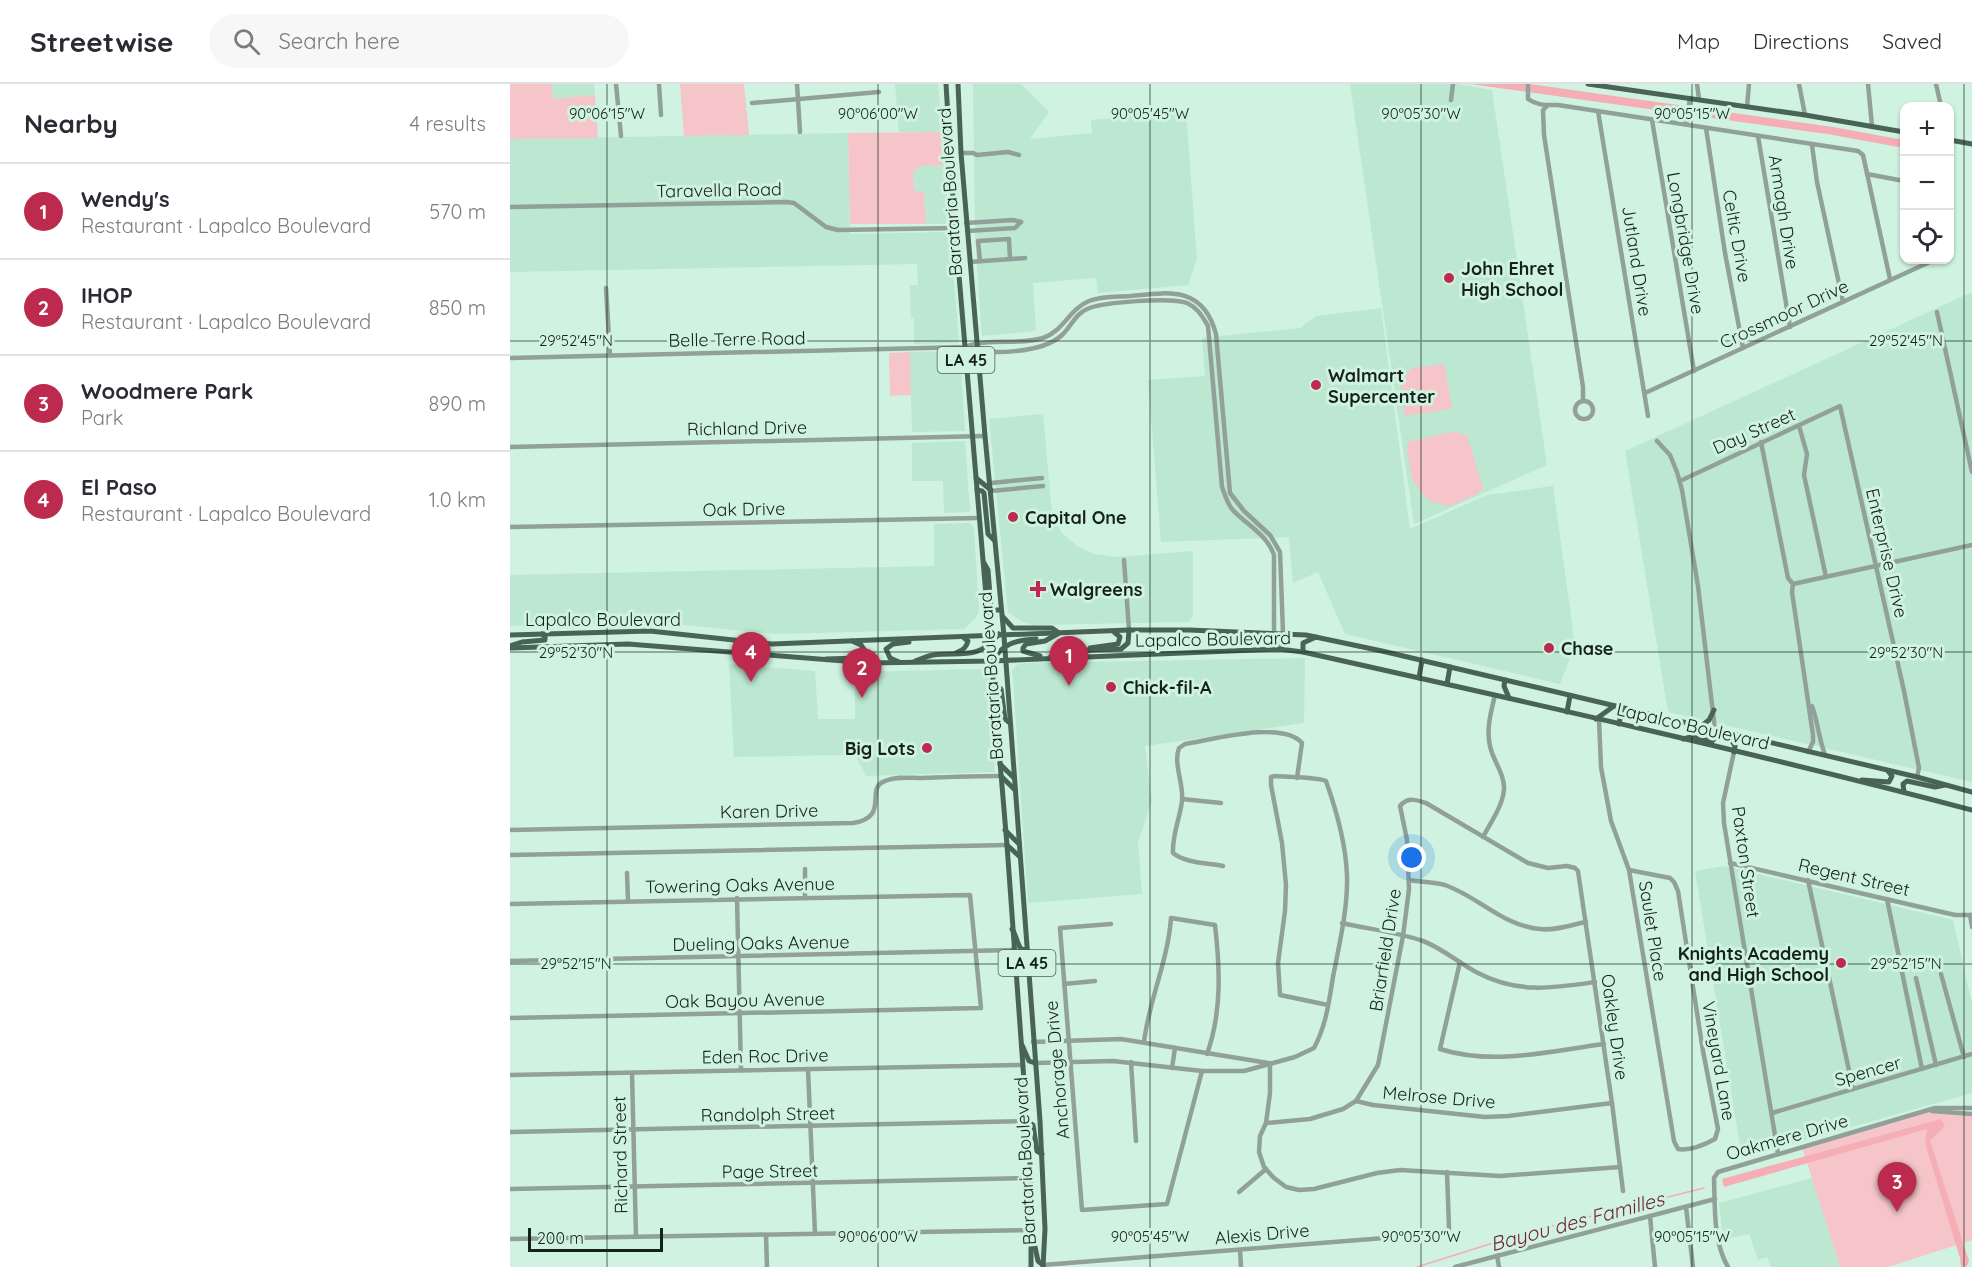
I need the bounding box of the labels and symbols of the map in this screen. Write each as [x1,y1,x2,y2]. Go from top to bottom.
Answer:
text: 90°06'15"W [569,104,646,123]
text: 90°06'00"W [838,104,919,123]
text: 90°05'45"W [1111,104,1190,123]
text: 90°05'30"W [1381,104,1461,123]
text: 90°05'15"W [1654,104,1731,123]
street label: Barataria Boulevard [933,107,967,277]
street label: Armagh Drive [1764,153,1804,271]
street label: Longbridge Drive [1662,170,1710,316]
street label: Taravella Road [656,177,782,203]
street label: Celtic Drive [1718,188,1756,284]
street label: Jutland Drive [1617,204,1657,318]
place label: John Ehret High School [1461,257,1563,301]
marker: John Ehret High School [1442,271,1456,285]
street label: Crossmoor Drive [1716,274,1852,354]
street label: Belle Terre Road [668,326,806,352]
text: 29°52'45"N [539,331,613,350]
text: 29°52'45"N [1869,331,1943,350]
road number: LA 45 [938,347,994,373]
place label: Walmart Supercenter [1328,364,1435,408]
marker: Walmart Supercenter [1309,378,1323,392]
street label: Day Street [1709,403,1799,459]
street label: Richland Drive [687,415,807,441]
street label: Enterprise Drive [1861,486,1913,620]
street label: Oak Drive [703,497,785,521]
place label: Capital One [1025,506,1127,529]
marker: Capital One [1006,510,1020,524]
place label: Walgreens [1050,578,1143,601]
marker: Walgreens [1031,582,1045,596]
street label: Barataria Boulevard [974,591,1008,761]
street label: Lapalco Boulevard [525,608,681,631]
street label: Lapalco Boulevard [1135,626,1291,652]
pin: 4 [732,632,770,682]
pin: 1 [1050,636,1088,686]
place label: Chase [1561,637,1613,660]
marker: Chase [1542,641,1556,655]
text: 29°52'30"N [539,643,613,662]
text: 29°52'30"N [1869,643,1943,662]
pin: 2 [842,648,882,698]
place label: Chick-fil-A [1123,676,1212,699]
marker: Chick-fil-A [1104,680,1118,694]
street label: Lapalco Boulevard [1614,697,1772,755]
place label: Big Lots [845,737,915,760]
marker: Big Lots [920,741,934,755]
street label: Karen Drive [720,799,818,823]
street label: Paxton Street [1727,805,1765,919]
your location [1397,843,1426,872]
street label: Regent Street [1796,853,1912,901]
street label: Towering Oaks Avenue [645,872,835,898]
street label: Saulet Place [1634,879,1672,983]
street label: Briarfield Drive [1364,887,1406,1013]
street label: Dueling Oaks Avenue [672,930,850,956]
place label: Knights Academy and High School [1678,942,1829,986]
road number: LA 45 [998,950,1056,976]
text: 29°52'15"N [540,954,612,973]
text: 29°52'15"N [1870,954,1942,973]
marker: Knights Academy and High School [1834,956,1848,970]
street label: Oakley Drive [1596,973,1634,1081]
street label: Oak Bayou Avenue [665,987,825,1013]
street label: Vineyard Lane [1697,999,1741,1123]
street label: Anchorage Drive [1039,1000,1075,1140]
street label: Eden Roc Drive [701,1043,829,1069]
street label: Spencer [1832,1051,1904,1091]
street label: Barataria Boulevard [1009,1076,1041,1246]
street label: Melrose Drive [1381,1081,1497,1113]
street label: Richard Street [607,1096,633,1214]
street label: Randolph Street [701,1101,835,1127]
street label: Oakmere Drive [1723,1109,1851,1165]
street label: Page Street [721,1159,819,1183]
pin: 3 [1878,1162,1916,1212]
water label: Bayou des Familles [1487,1185,1668,1256]
street label: Alexis Drive [1214,1218,1310,1250]
scale bar [528,1225,663,1252]
text: 90°06'00"W [838,1227,919,1246]
text: 90°05'45"W [1111,1227,1190,1246]
text: 90°05'30"W [1381,1227,1461,1246]
text: 90°05'15"W [1654,1227,1731,1246]

